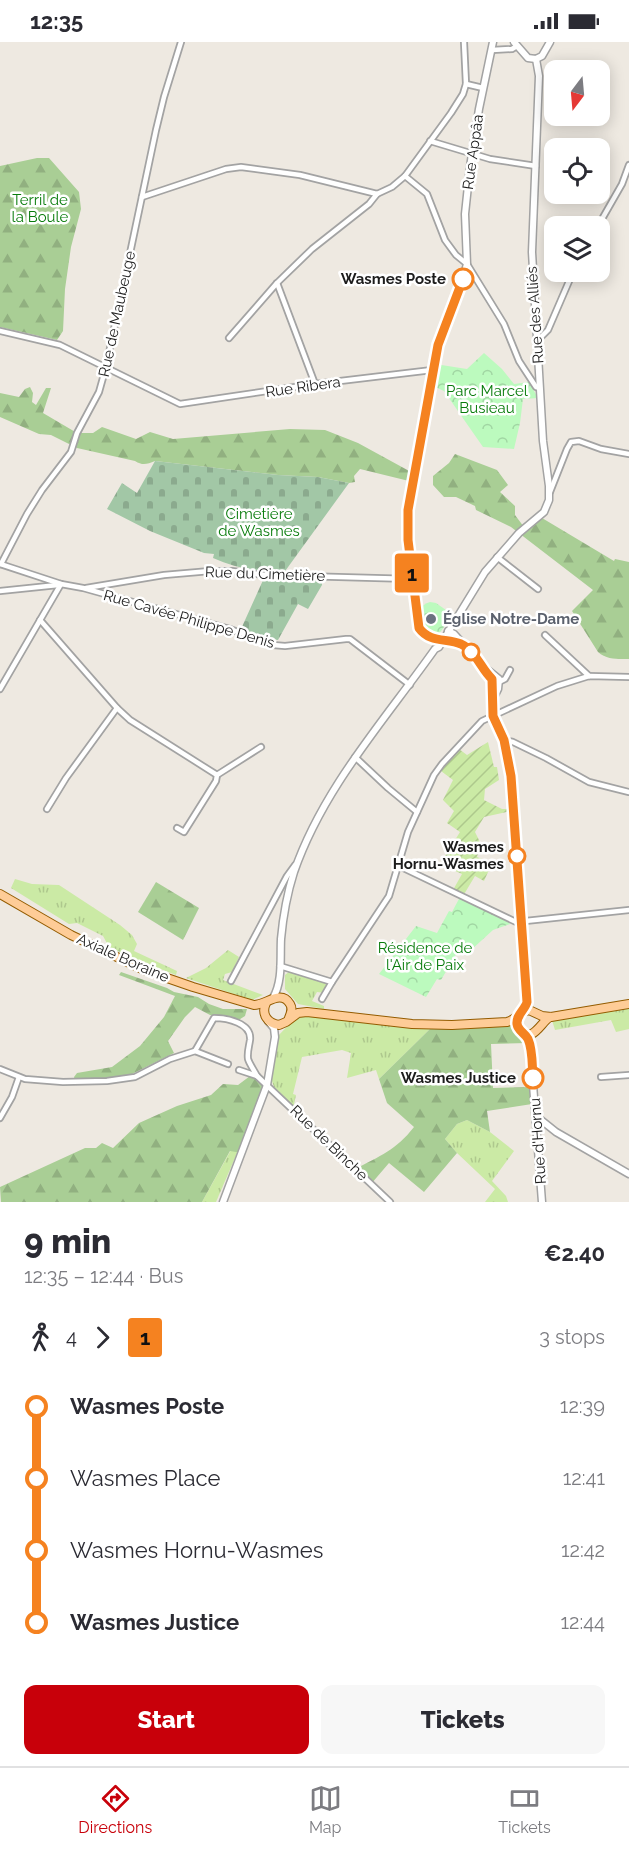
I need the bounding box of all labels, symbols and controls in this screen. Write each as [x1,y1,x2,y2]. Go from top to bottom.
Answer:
text: 12:35 [30,8,83,34]
north arrow [544,60,610,126]
map controls [544,60,610,282]
street label: Rue Appâa [459,113,487,191]
button: locate [544,138,610,204]
park label: Terril de la Boule [12,191,69,226]
button: layers [544,216,610,282]
street label: Rue de Maubeuge [95,249,139,379]
street label: Rue des Alliés [523,266,547,364]
marker: Wasmes Poste [452,268,474,290]
place label: Wasmes Poste [341,270,446,288]
street label: Rue Ribera [264,373,342,401]
park label: Parc Marcel Busieau [446,382,529,417]
park label: Cimetière de Wasmes [218,505,300,540]
line badge: 1 [392,554,432,592]
text: 1 [407,561,417,586]
street label: Rue du Cimetière [205,563,326,585]
street label: Rue Cavée Philippe Denis [101,586,277,652]
place label: Église Notre-Dame [443,610,579,628]
marker: Église Notre-Dame [424,612,438,626]
unlabelled marker [462,643,480,661]
place label: Wasmes Hornu-Wasmes [393,838,504,873]
marker: Wasmes Hornu-Wasmes [508,847,526,865]
street label: Axiale Boraine [74,930,172,986]
park label: Résidence de l'Air de Paix [378,939,473,974]
marker: Wasmes Justice [522,1067,544,1089]
place label: Wasmes Justice [401,1069,516,1087]
street label: Rue d'Hornu [526,1097,550,1185]
street label: Rue de Binche [286,1101,372,1185]
text: 9 min [24,1222,111,1261]
text: €2.40 [544,1240,605,1266]
text: 12:35 – 12:44 · Bus [24,1264,183,1288]
icon: walk [24,1321,57,1354]
icon: forward [86,1321,119,1354]
text: 4 [66,1325,77,1349]
text: 1 [140,1325,150,1350]
text: 3 stops [539,1325,605,1349]
text: Wasmes Poste [70,1393,224,1419]
text: 12:39 [560,1394,605,1418]
text: Wasmes Place [70,1465,220,1491]
text: 12:41 [563,1466,605,1490]
text: Wasmes Hornu-Wasmes [70,1537,323,1563]
text: 12:42 [561,1538,605,1562]
text: Wasmes Justice [70,1609,239,1635]
text: 12:44 [560,1610,605,1634]
button: Start [24,1685,309,1754]
button: Tickets [321,1685,605,1754]
tab: Directions [78,1782,152,1837]
tab: Map [309,1782,342,1837]
tab: Tickets [498,1782,551,1837]

